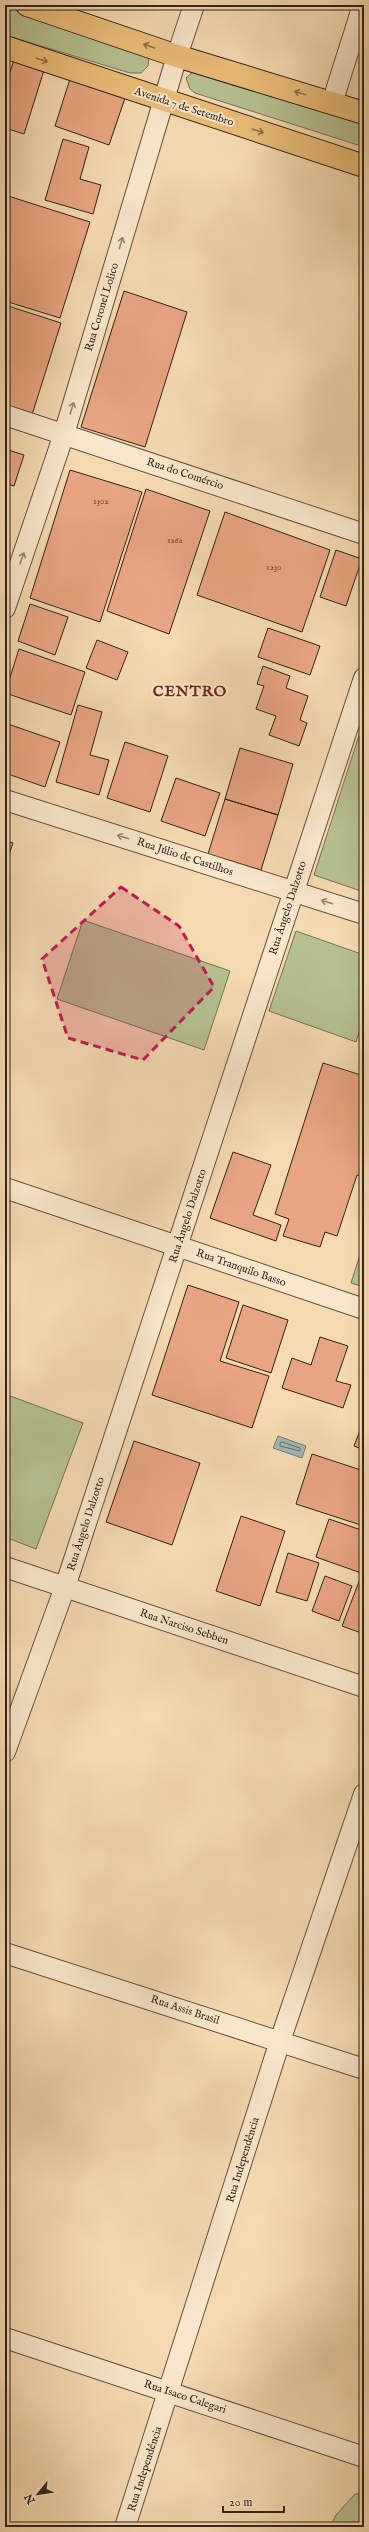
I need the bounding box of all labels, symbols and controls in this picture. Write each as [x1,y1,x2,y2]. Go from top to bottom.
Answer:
one-way arrow [143,42,155,50]
one-way arrow [36,56,48,64]
street label: Avenida 7 de Setembro [132,84,235,130]
one-way arrow [293,89,306,96]
one-way arrow [252,128,265,135]
one-way arrow [118,237,125,250]
street label: Rua Coronel Lolico [82,261,122,353]
one-way arrow [69,402,76,415]
street label: Rua do Comércio [145,455,225,493]
house number: 1302 [93,496,109,507]
house number: 1262 [167,535,183,546]
one-way arrow [19,552,26,565]
house number: 1230 [266,562,282,573]
district label: CENTRO [153,682,227,701]
one-way arrow [117,833,130,840]
street label: Rua Júlio de Castilhos [135,835,235,879]
street label: Rua Ângelo Dalzotto [266,859,310,957]
one-way arrow [321,898,334,905]
street label: Rua Ângelo Dalzotto [166,1167,210,1265]
street label: Rua Tranquilo Basso [194,1246,288,1290]
street label: Rua Ângelo Dalzotto [64,1475,108,1573]
street label: Rua Narciso Sebben [138,1606,230,1648]
street label: Rua Assis Brasil [149,1992,221,2028]
street label: Rua Independência [223,2115,263,2204]
street label: Rua Isaco Calegari [142,2377,228,2417]
street label: Rua Independência [125,2424,165,2513]
north arrow [18,2474,58,2514]
scale bar [223,2488,284,2514]
text: N [22,2490,39,2507]
text: 20 m [229,2495,252,2510]

